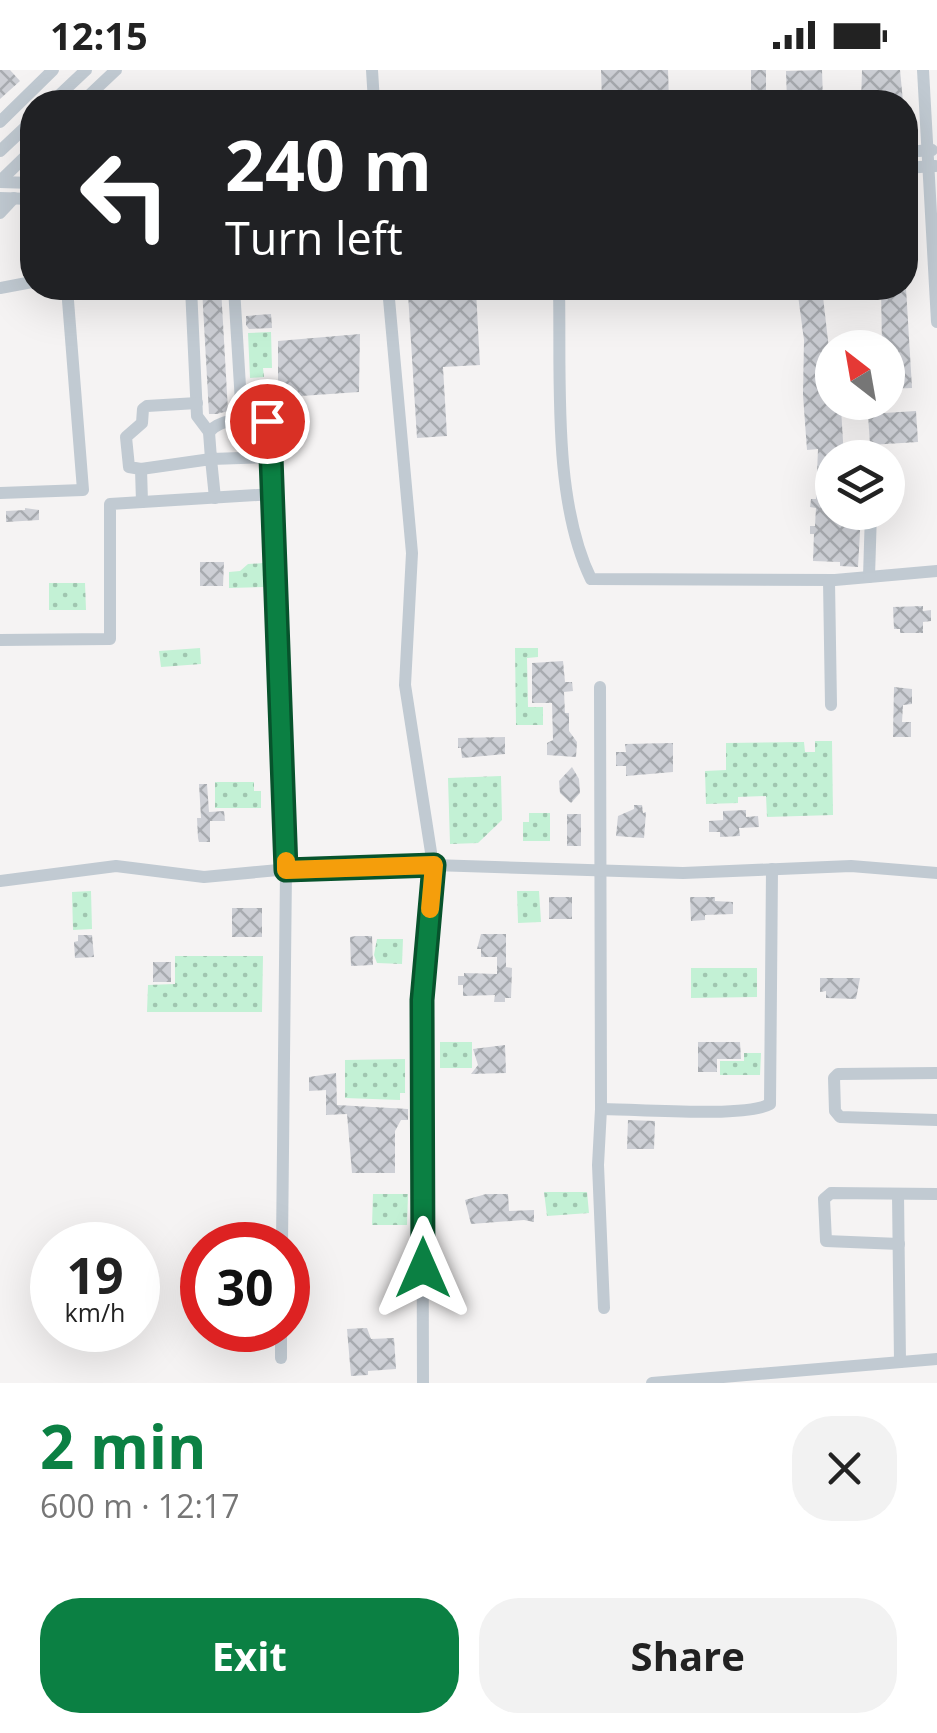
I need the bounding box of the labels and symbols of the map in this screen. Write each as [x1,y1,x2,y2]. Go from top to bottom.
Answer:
north arrow [815,330,905,420]
pin [225,379,310,464]
position arrow [371,1216,475,1320]
speed limit sign: 30 [180,1222,310,1352]

